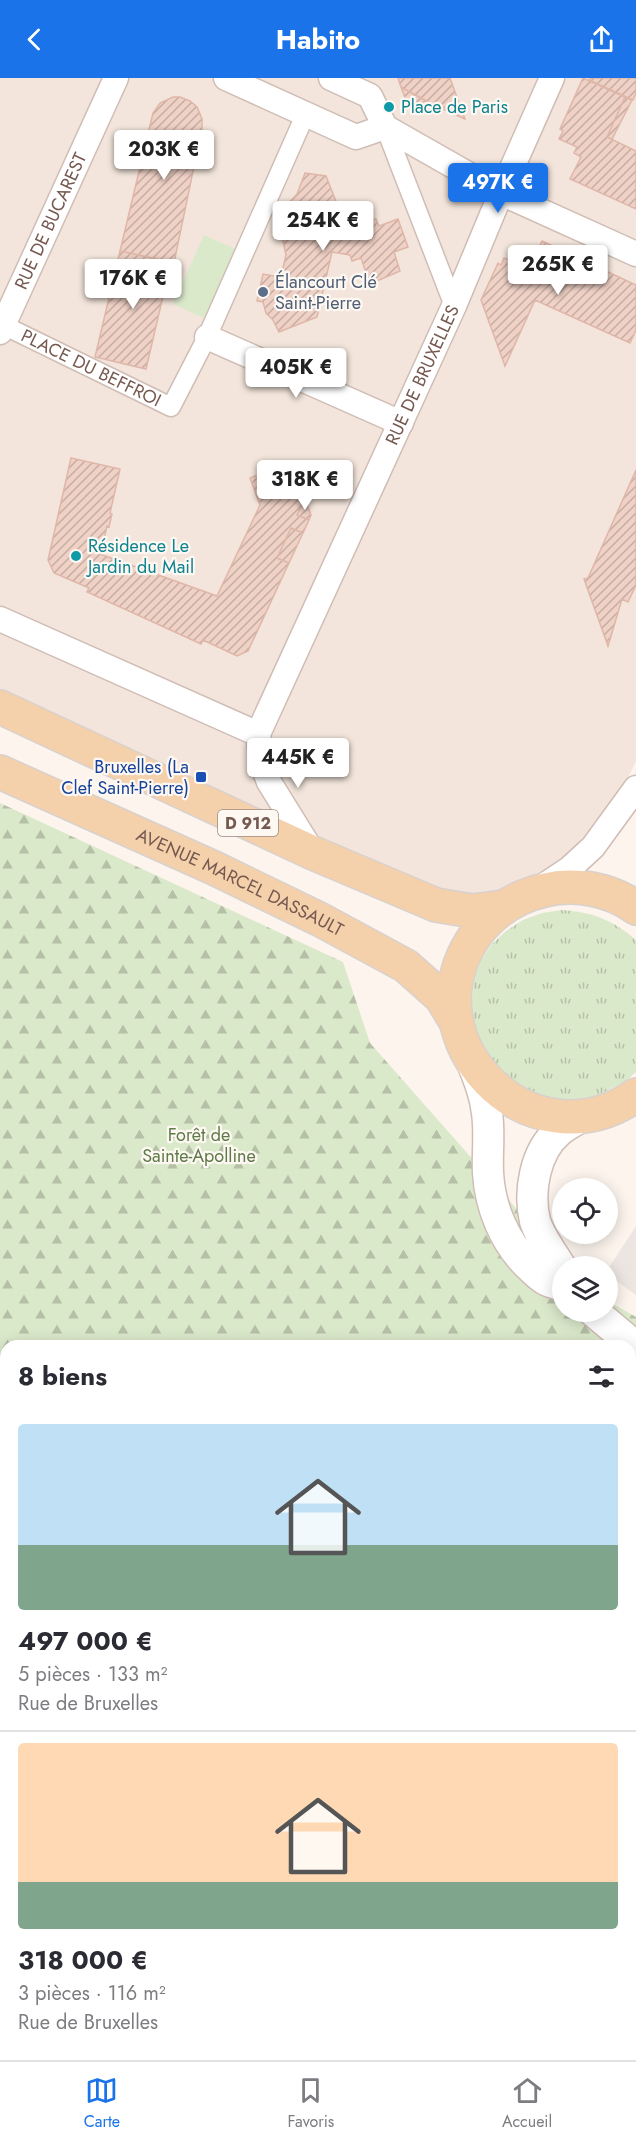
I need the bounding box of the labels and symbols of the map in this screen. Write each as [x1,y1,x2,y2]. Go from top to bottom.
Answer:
place label: Place de Paris [401,94,508,120]
marker: Place de Paris [382,100,396,114]
pin: 203K € [115,130,213,181]
street label: RUE DE BUCAREST [8,148,93,294]
pin: 497K € [449,163,547,214]
pin: 254K € [274,201,372,252]
pin: 265K € [509,245,607,296]
pin: 176K € [84,259,182,310]
place label: Élancourt Clé Saint-Pierre [275,269,377,316]
marker: Élancourt Clé Saint-Pierre [256,285,270,299]
street label: RUE DE BRUXELLES [379,300,466,449]
street label: PLACE DU BEFFROI [17,323,166,413]
pin: 405K € [247,348,345,399]
pin: 318K € [256,460,354,511]
place label: Résidence Le Jardin du Mail [86,533,194,580]
marker: Résidence Le Jardin du Mail [69,549,83,563]
pin: 445K € [249,738,347,789]
place label: Bruxelles (La Clef Saint-Pierre) [61,754,189,801]
marker: Bruxelles (La Clef Saint-Pierre) [194,770,208,784]
road number: D 912 [218,810,278,836]
street label: AVENUE MARCEL DASSAULT [132,822,349,943]
park label: Forêt de Sainte-Apolline [142,1122,256,1169]

